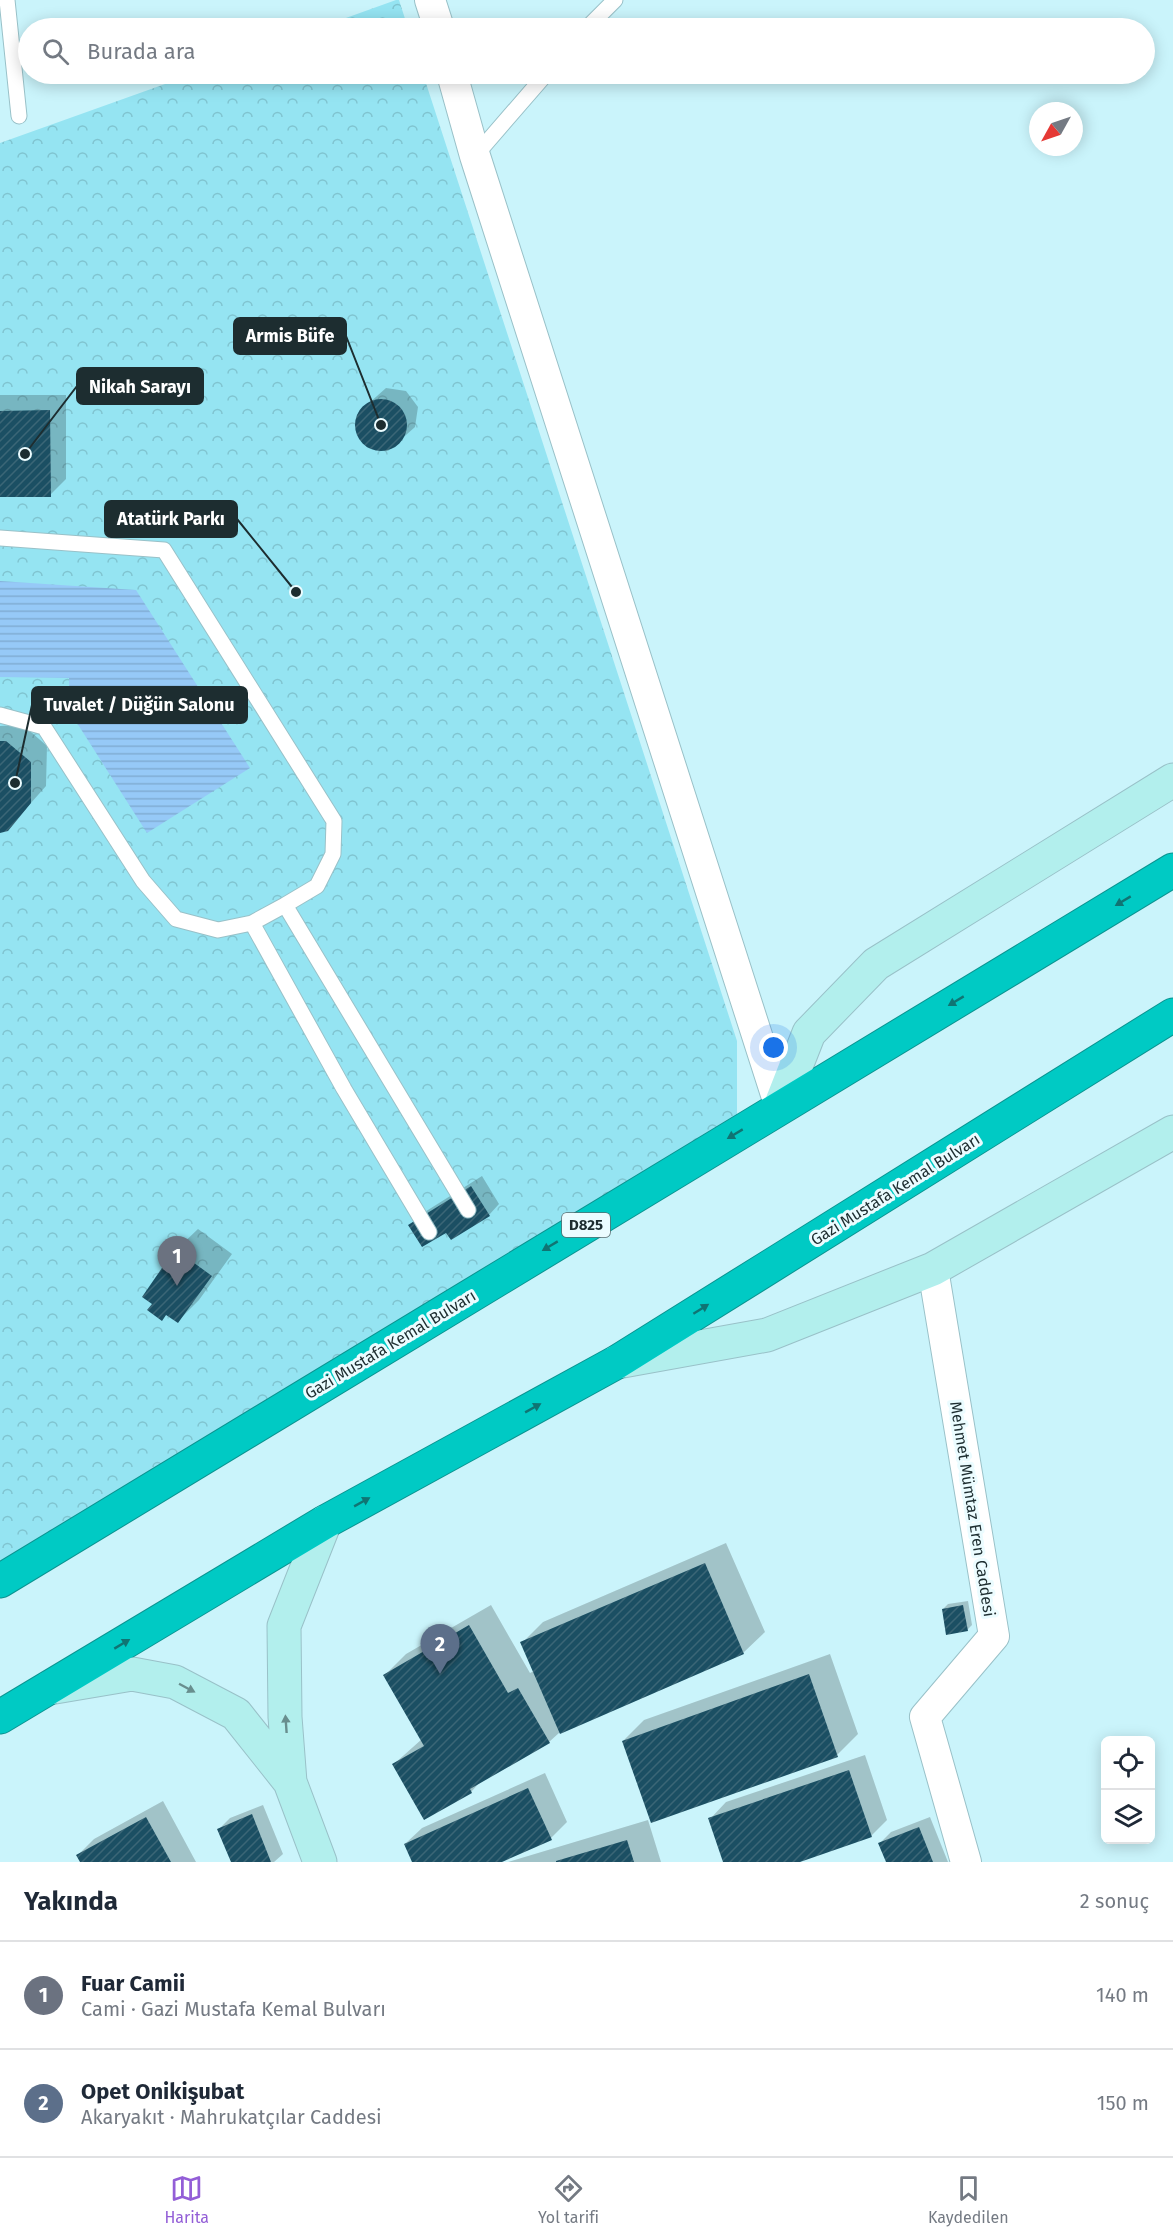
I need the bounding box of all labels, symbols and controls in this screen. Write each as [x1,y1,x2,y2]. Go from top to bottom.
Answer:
search box [18,18,1155,84]
icon: search [39,35,72,68]
text: Burada ara [87,38,195,65]
north arrow [1029,102,1083,156]
callout: Armis Büfe [234,318,346,354]
text: Armis Büfe [245,325,334,347]
callout: Nikah Sarayı [77,368,203,404]
text: Nikah Sarayı [89,376,191,398]
callout: Atatürk Parkı [105,501,237,537]
text: Atatürk Parkı [116,508,225,530]
callout: Tuvalet / Düğün Salonu [32,687,247,723]
text: Tuvalet / Düğün Salonu [44,694,234,716]
one-way arrow [1115,895,1131,906]
one-way arrow [948,996,964,1007]
your location [759,1033,788,1062]
one-way arrow [727,1129,743,1140]
street label: Gazi Mustafa Kemal Bulvarı [807,1129,983,1249]
road number: D825 [562,1213,610,1237]
pin: 1 [158,1236,196,1286]
one-way arrow [542,1241,558,1252]
street label: Gazi Mustafa Kemal Bulvarı [301,1286,479,1403]
one-way arrow [693,1304,710,1315]
street label: Mehmet Mümtaz Eren Caddesi [946,1400,999,1618]
one-way arrow [525,1403,542,1413]
one-way arrow [354,1496,370,1507]
pin: 2 [420,1624,460,1674]
one-way arrow [114,1638,130,1649]
one-way arrow [179,1683,196,1693]
one-way arrow [281,1714,290,1733]
map controls [1101,1736,1155,1844]
button: locate [1101,1736,1155,1790]
button: layers [1101,1790,1155,1844]
text: Yakında [24,1886,118,1917]
text: 2 sonuç [1080,1889,1149,1913]
text: Fuar Camii [81,1970,185,1997]
text: 1 [39,1983,48,2007]
text: 140 m [1096,1983,1149,2007]
text: Cami · Gazi Mustafa Kemal Bulvarı [81,1997,386,2021]
text: Opet Onikişubat [81,2078,244,2105]
text: 2 [38,2091,49,2115]
text: 150 m [1097,2091,1149,2115]
text: Akaryakıt · Mahrukatçılar Caddesi [81,2105,382,2129]
tab: Harita [164,2172,209,2227]
tab: Yol tarifi [538,2172,599,2227]
tab: Kaydedilen [928,2172,1009,2227]

